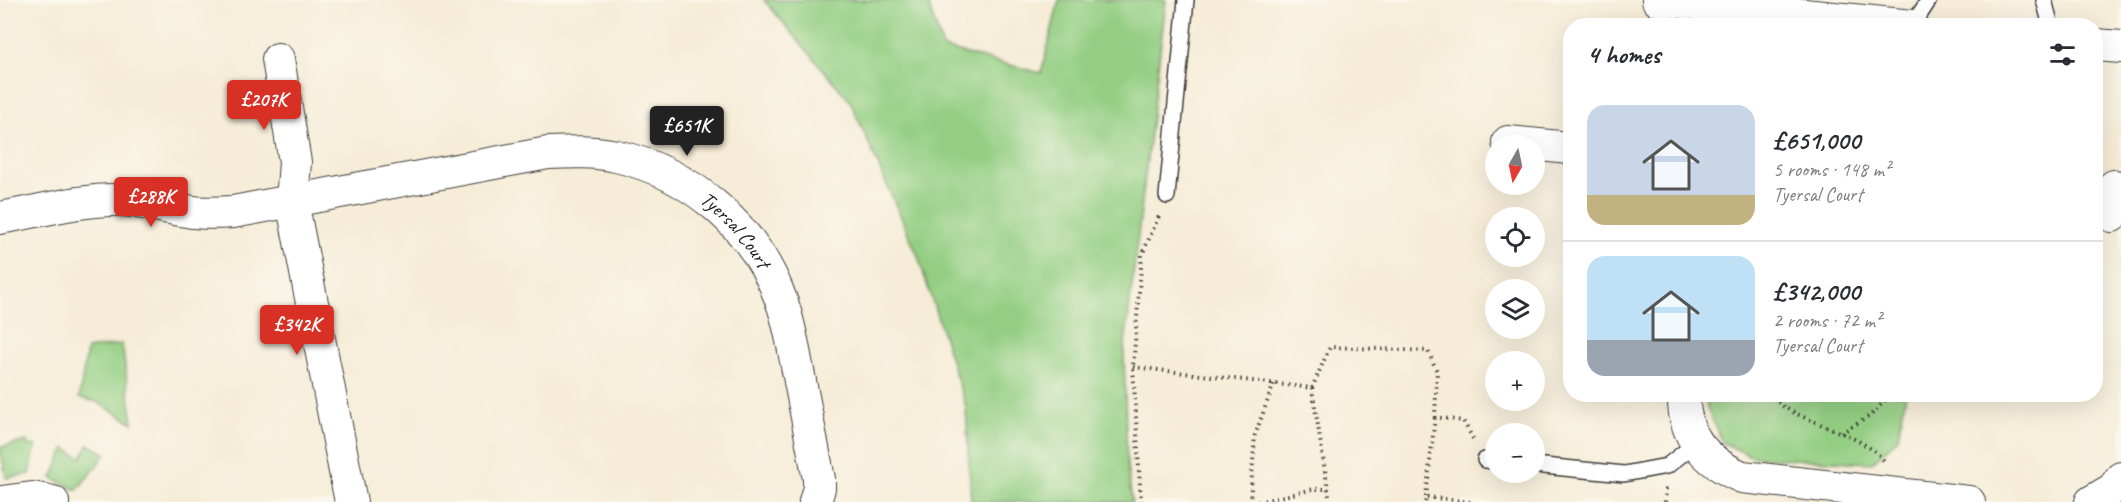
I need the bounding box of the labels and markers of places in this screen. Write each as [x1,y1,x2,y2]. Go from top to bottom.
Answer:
pin: £207K [222,80,306,131]
pin: £651K [645,106,729,157]
pin: £288K [109,177,193,228]
pin: £342K [255,305,339,356]

